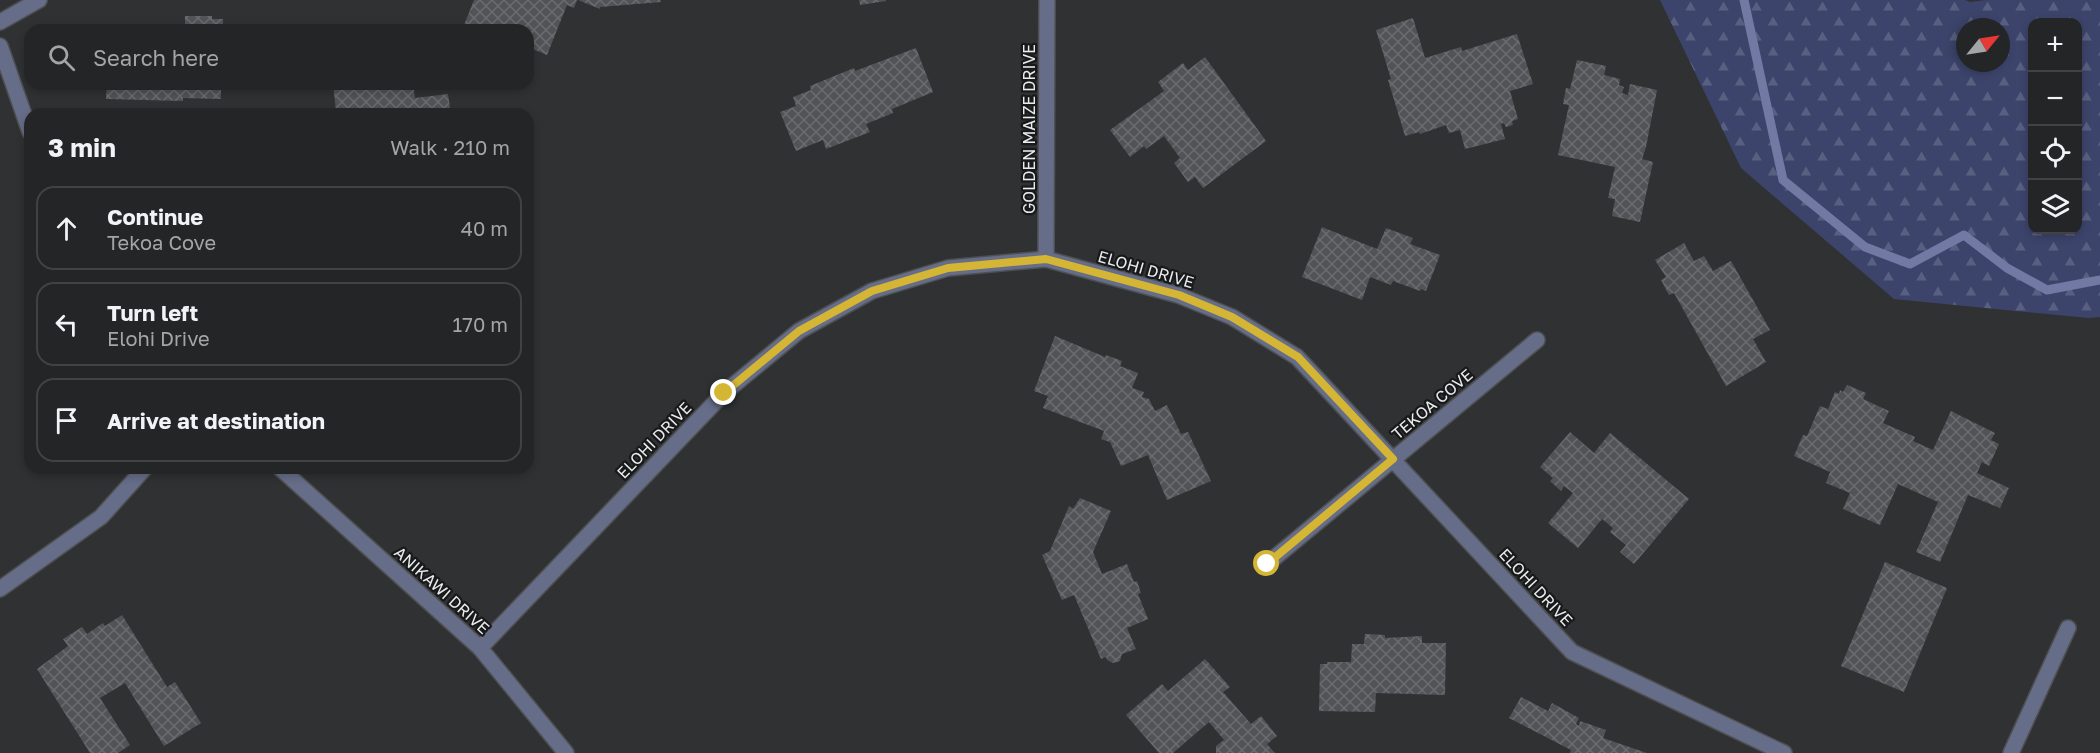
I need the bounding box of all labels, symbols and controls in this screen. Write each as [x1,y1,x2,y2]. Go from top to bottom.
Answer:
north arrow [1956,18,2010,72]
map controls [2028,18,2082,234]
button: + [2028,18,2082,72]
search box [24,24,534,90]
icon: search [45,41,78,74]
text: Search here [93,44,219,71]
street label: GOLDEN MAIZE DRIVE [1019,44,1039,214]
button: − [2028,72,2082,126]
button: locate [2028,126,2082,180]
text: 3 min [48,132,116,163]
text: Walk · 210 m [390,135,510,159]
button: layers [2028,180,2082,234]
text: Continue [107,203,203,230]
icon: ahead [50,212,83,245]
text: 40 m [461,216,508,240]
text: Tekoa Cove [107,230,216,254]
street label: ELOHI DRIVE [1096,246,1196,292]
text: Turn left [107,299,198,326]
icon: left [50,308,83,341]
text: 170 m [453,312,508,336]
text: Elohi Drive [107,326,210,350]
street label: TEKOA COVE [1387,364,1477,444]
route end [710,379,736,405]
street label: ELOHI DRIVE [612,397,696,483]
icon: arrive [50,404,83,437]
text: Arrive at destination [107,407,325,434]
street label: ANIKAWI DRIVE [390,542,494,638]
street label: ELOHI DRIVE [1495,544,1577,630]
route start [1253,550,1279,576]

